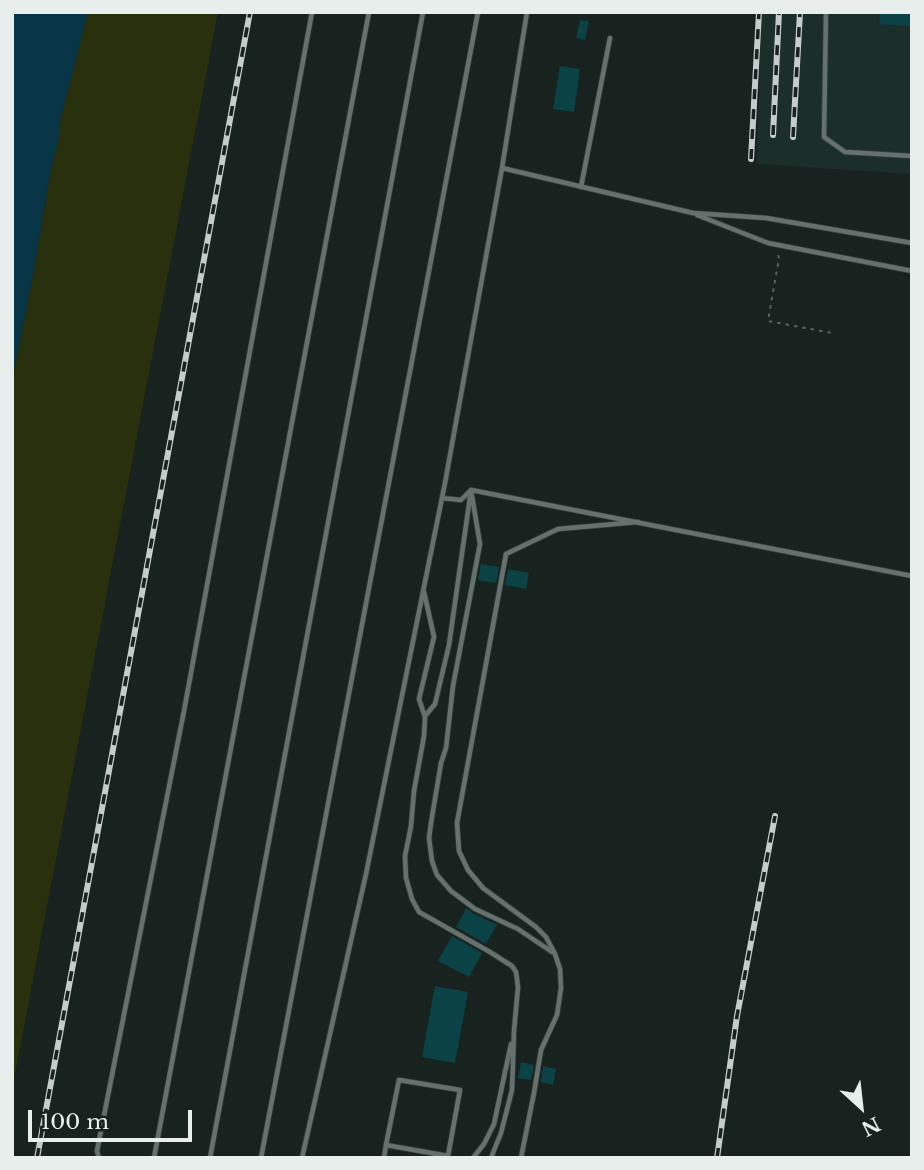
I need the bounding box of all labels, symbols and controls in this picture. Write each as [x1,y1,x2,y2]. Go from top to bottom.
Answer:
north arrow [826,1072,896,1142]
scale bar [32,1096,196,1140]
text: 100 m [41,1109,109,1135]
text: N [858,1112,884,1140]

